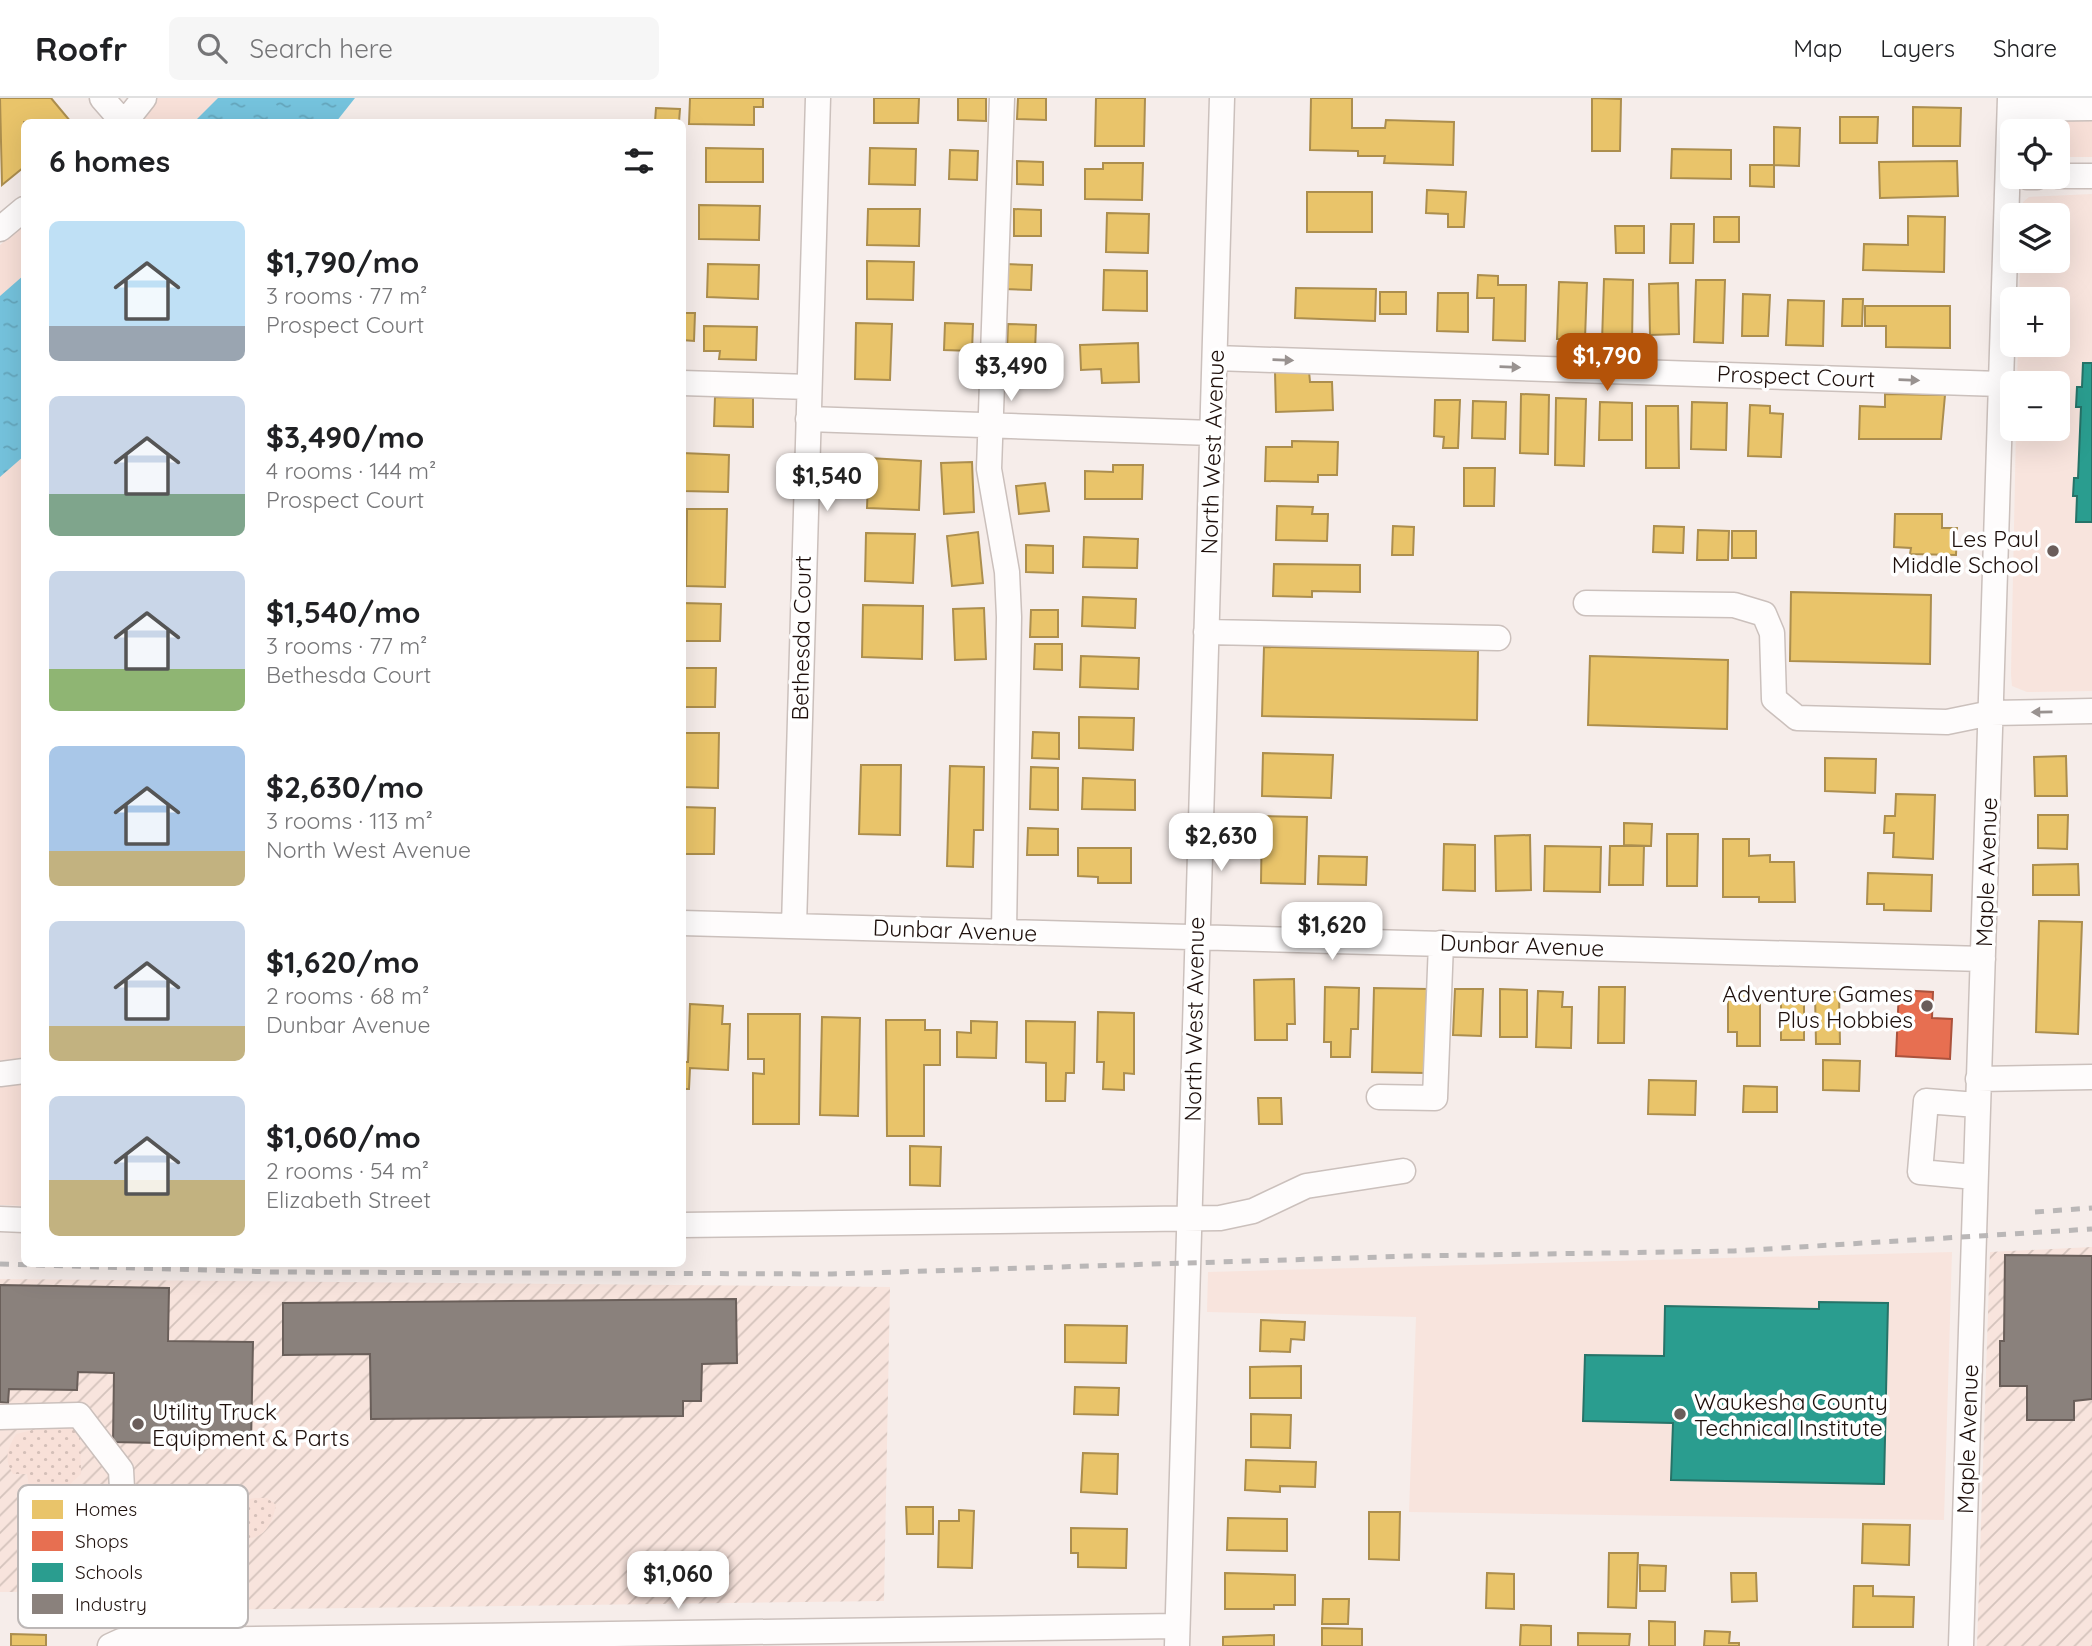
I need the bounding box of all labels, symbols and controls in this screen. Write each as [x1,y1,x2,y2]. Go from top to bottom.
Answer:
search box [169,17,659,80]
text: Roofr [35,28,127,69]
icon: search [193,29,231,67]
text: Search here [249,32,393,65]
text: Map [1793,33,1842,63]
text: Layers [1880,33,1955,63]
text: Share [1993,33,2057,63]
map controls [2000,119,2070,441]
button: locate [2000,119,2070,189]
text: 6 homes [49,142,170,180]
icon: filters [620,142,658,180]
button: layers [2000,203,2070,273]
text: $1,790/mo [266,243,419,281]
icon: home [105,249,189,333]
text: 3 rooms · 77 m² [266,281,427,310]
button: + [2000,287,2070,357]
text: Prospect Court [266,310,424,339]
pin: $1,790 [1550,334,1664,393]
text: $1,790 [1573,341,1641,370]
pin: $3,490 [954,344,1068,403]
street label: North West Avenue [1194,349,1230,555]
text: $3,490 [975,351,1047,380]
one-way arrow [1272,354,1294,365]
street label: Prospect Court [1716,359,1876,393]
one-way arrow [1499,361,1521,372]
button: − [2000,371,2070,441]
one-way arrow [1898,375,1920,386]
text: $3,490/mo [266,418,424,456]
icon: home [105,424,189,508]
pin: $1,540 [770,454,884,513]
text: 4 rooms · 144 m² [266,456,436,485]
text: $1,540 [792,461,862,490]
text: Prospect Court [266,485,424,514]
place label: Les Paul Middle School [1892,524,2039,579]
marker: Les Paul Middle School [2045,543,2061,559]
street label: Bethesda Court [785,555,817,721]
text: $1,540/mo [266,593,421,631]
icon: home [105,599,189,683]
text: 3 rooms · 77 m² [266,631,427,660]
text: Bethesda Court [266,660,431,689]
one-way arrow [2030,707,2052,718]
text: $2,630/mo [266,768,424,806]
icon: home [105,774,189,858]
street label: Maple Avenue [1969,797,2003,947]
text: 3 rooms · 113 m² [266,806,433,835]
pin: $2,630 [1164,814,1278,873]
text: $2,630 [1185,821,1257,850]
text: North West Avenue [266,835,471,864]
pin: $1,620 [1275,902,1389,962]
text: $1,620 [1298,910,1366,939]
street label: Dunbar Avenue [872,913,1038,947]
street label: North West Avenue [1178,916,1210,1122]
street label: Dunbar Avenue [1439,928,1605,962]
text: $1,620/mo [266,943,419,981]
icon: home [105,949,189,1033]
place label: Adventure Games Plus Hobbies [1722,979,1913,1034]
text: 2 rooms · 68 m² [266,981,429,1010]
marker: Adventure Games Plus Hobbies [1919,998,1935,1014]
text: Dunbar Avenue [266,1010,431,1039]
text: $1,060/mo [266,1118,421,1156]
icon: home [105,1124,189,1208]
text: 2 rooms · 54 m² [266,1156,429,1185]
text: Elizabeth Street [266,1185,431,1214]
street label: Maple Avenue [1950,1364,1984,1514]
place label: Waukesha County Technical Institute [1694,1387,1888,1442]
place label: Utility Truck Equipment & Parts [152,1397,350,1452]
marker: Waukesha County Technical Institute [1672,1406,1688,1422]
marker: Utility Truck Equipment & Parts [130,1416,146,1432]
legend [18,1485,248,1628]
text: Homes [75,1497,137,1521]
text: Shops [75,1529,128,1553]
pin: $1,060 [621,1552,735,1611]
text: $1,060 [643,1559,713,1588]
text: Schools [75,1560,143,1584]
text: Industry [75,1592,147,1616]

